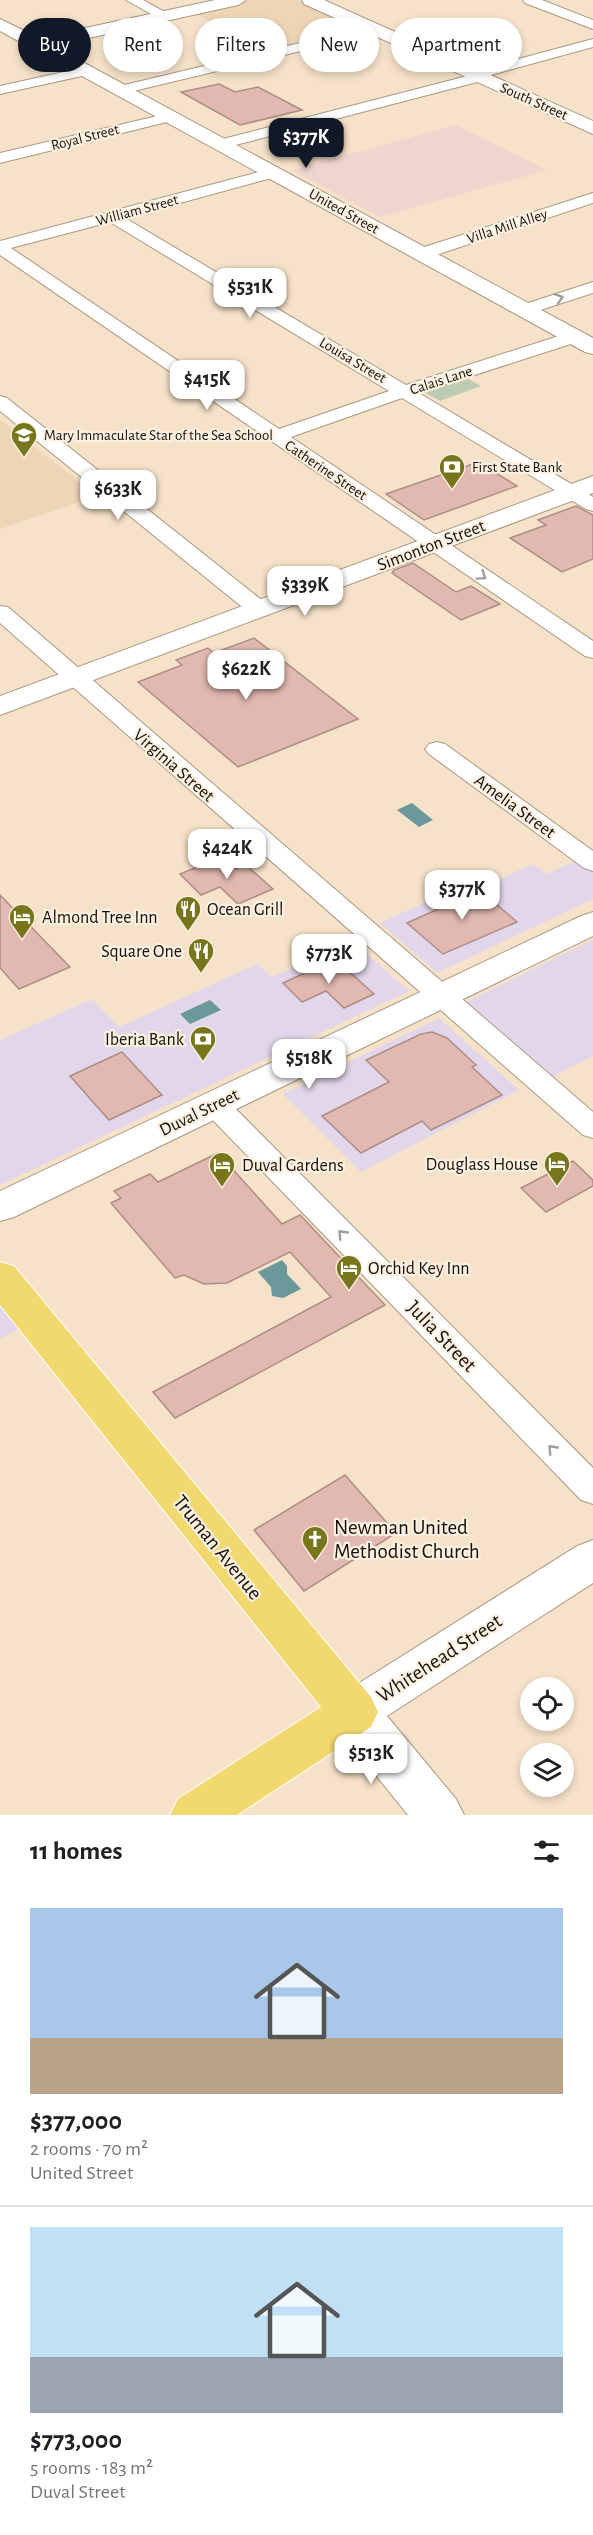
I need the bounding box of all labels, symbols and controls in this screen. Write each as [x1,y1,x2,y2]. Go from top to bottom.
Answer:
chip: Buy [18,18,91,72]
chip: Rent [103,18,183,72]
chip: Filters [195,18,287,72]
chip: New [299,18,379,72]
chip: Apartment [391,18,522,72]
street label: South Street [498,80,570,123]
pin: $377K [264,118,348,169]
street label: Royal Street [50,122,121,153]
text: $377K [283,127,329,147]
street label: United Street [306,186,381,237]
street label: William Street [94,192,180,229]
street label: Villa Mill Alley [465,206,550,247]
pin: $531K [208,268,292,319]
text: $531K [227,277,273,297]
one-way arrow [553,293,564,306]
street label: Louisa Street [317,335,389,386]
pin: $415K [165,360,249,411]
street label: Calais Lane [408,363,474,398]
text: $415K [184,369,230,389]
school or university icon: Mary Immaculate Star of the Sea School [9,420,39,458]
place label: Mary Immaculate Star of the Sea School [44,428,273,443]
street label: Catherine Street [282,438,370,503]
bank icon: First State Bank [437,452,467,490]
place label: First State Bank [472,460,562,475]
pin: $633K [76,470,160,521]
text: $633K [94,479,142,499]
street label: Simonton Street [375,517,488,575]
pin: $339K [263,566,347,617]
one-way arrow [476,569,487,580]
text: $339K [281,575,329,595]
pin: $622K [204,650,288,701]
text: $622K [221,659,271,679]
street label: Virginia Street [129,726,217,806]
street label: Amelia Street [471,771,558,842]
pin: $424K [185,829,269,880]
text: $424K [202,838,252,858]
pin: $377K [420,870,504,921]
text: $377K [439,879,485,899]
restaurant icon: Ocean Grill [173,894,203,932]
place label: Ocean Grill [207,901,284,919]
hotel icon: Almond Tree Inn [7,902,37,940]
place label: Almond Tree Inn [42,909,158,927]
pin: $773K [287,934,371,985]
restaurant icon: Square One [186,936,216,974]
place label: Square One [101,943,182,961]
text: $773K [306,943,352,963]
bank icon: Iberia Bank [188,1024,218,1062]
place label: Iberia Bank [105,1031,185,1049]
pin: $518K [267,1039,351,1090]
text: $518K [286,1048,332,1068]
street label: Duval Street [157,1086,242,1140]
hotel icon: Douglass House [542,1149,572,1187]
hotel icon: Duval Gardens [207,1150,237,1188]
place label: Douglass House [426,1156,538,1174]
place label: Duval Gardens [242,1157,344,1175]
one-way arrow [338,1231,349,1241]
hotel icon: Orchid Key Inn [334,1253,364,1291]
place label: Orchid Key Inn [368,1260,470,1278]
street label: Julia Street [403,1297,481,1376]
one-way arrow [548,1445,559,1455]
street label: Truman Avenue [169,1491,266,1604]
place label: Newman United Methodist Church [334,1517,480,1562]
church icon: Newman United Methodist Church [300,1524,330,1562]
street label: Whitehead Street [373,1610,506,1707]
map controls [520,1677,574,1797]
button: locate [520,1677,574,1731]
pin: $513K [329,1734,413,1785]
text: $513K [348,1743,394,1763]
button: layers [520,1743,574,1797]
icon: filters [530,1835,563,1868]
text: 11 homes [30,1838,122,1864]
icon: home [243,1947,351,2055]
text: $377,000 [30,2108,122,2134]
text: 2 rooms · 70 m² [30,2139,148,2159]
text: United Street [30,2163,133,2183]
icon: home [243,2266,351,2374]
text: $773,000 [30,2427,122,2453]
text: 5 rooms · 183 m² [30,2458,153,2478]
text: Duval Street [30,2482,126,2502]

